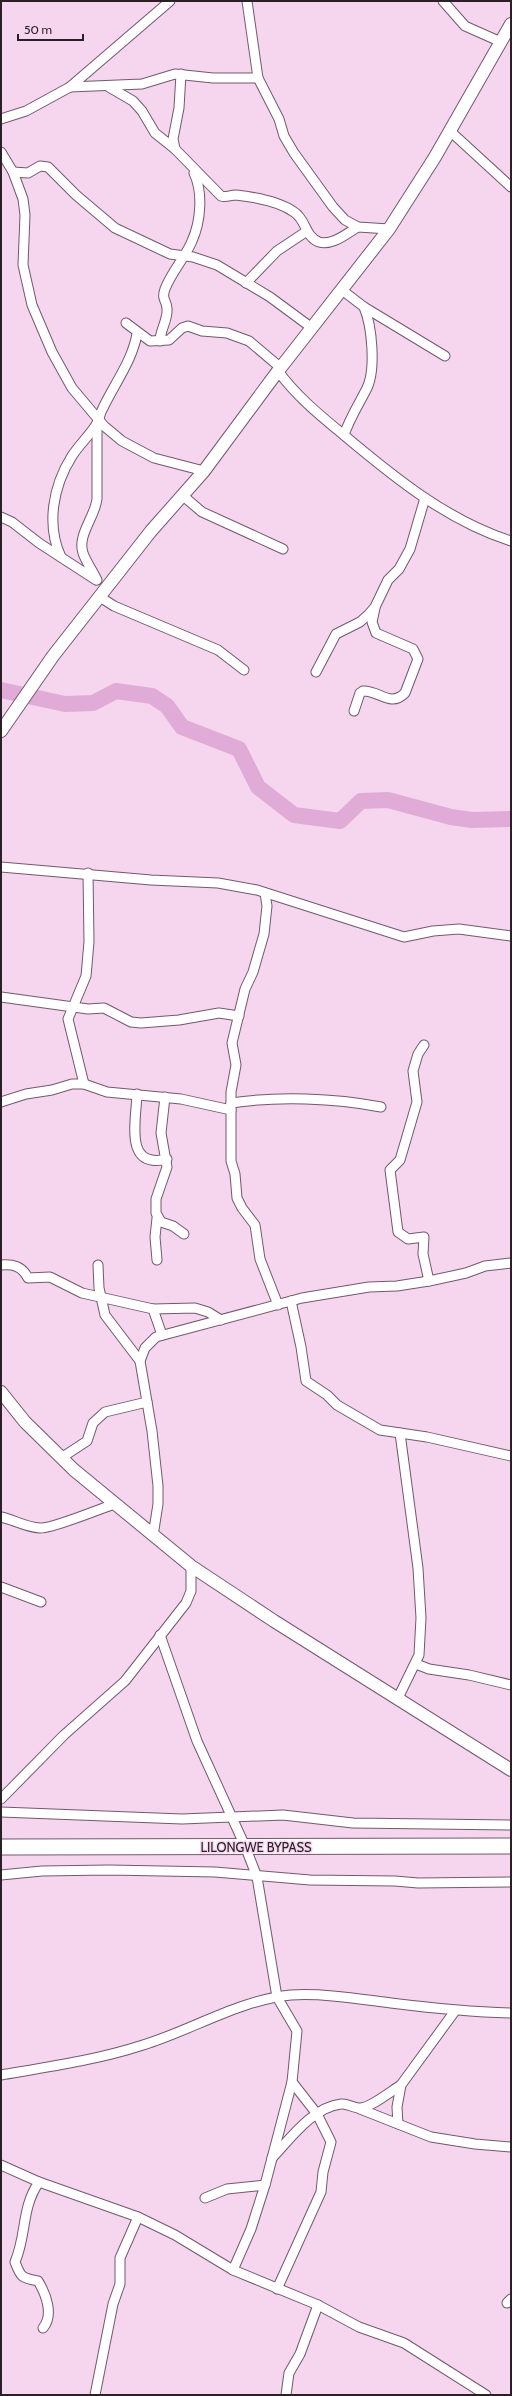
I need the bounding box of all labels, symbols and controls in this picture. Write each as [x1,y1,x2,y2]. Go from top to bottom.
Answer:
scale bar [18,16,83,42]
text: 50 m [24,22,52,37]
street label: LILONGWE BYPASS [200,1839,312,1855]

